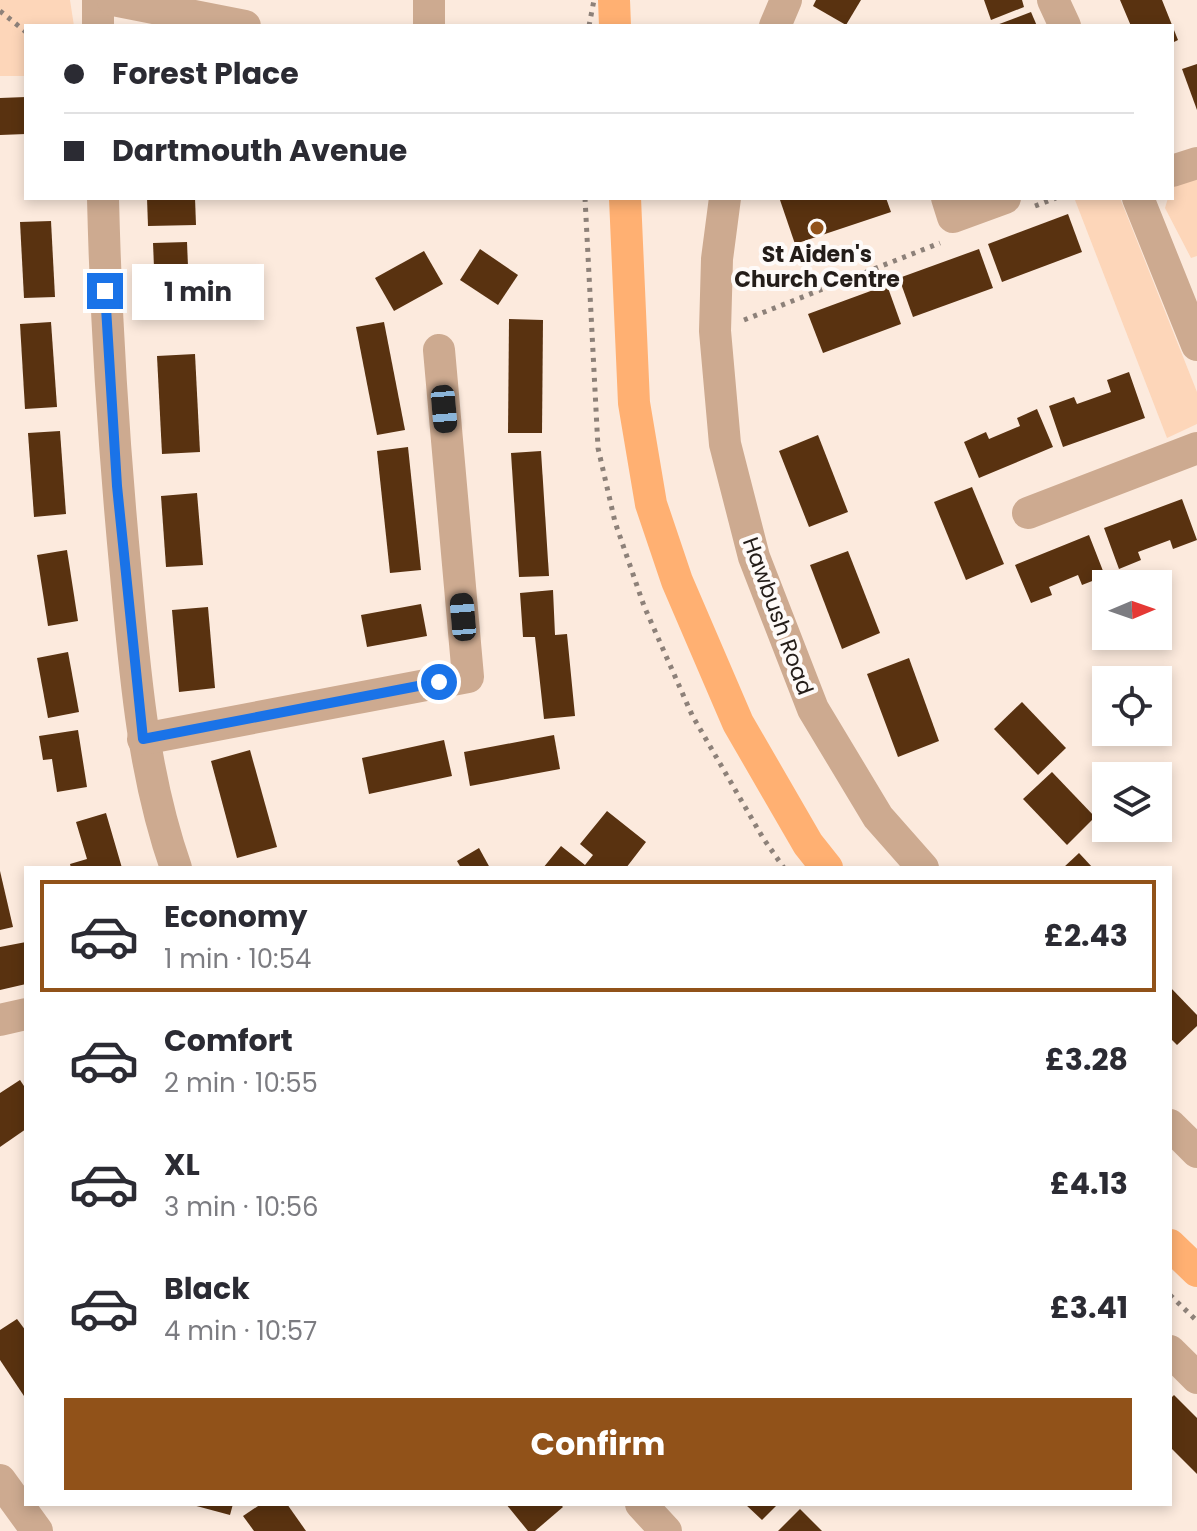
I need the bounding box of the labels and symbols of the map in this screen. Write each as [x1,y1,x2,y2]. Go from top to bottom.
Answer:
marker: St Aiden's Church Centre [808,219,826,237]
place label: St Aiden's Church Centre [734,239,900,295]
callout: 1 min [133,263,265,319]
route end [87,273,123,309]
car [430,384,458,434]
street label: Hawbush Road [735,533,821,699]
north arrow [1092,570,1172,650]
car [449,592,477,642]
route start [421,664,457,700]

